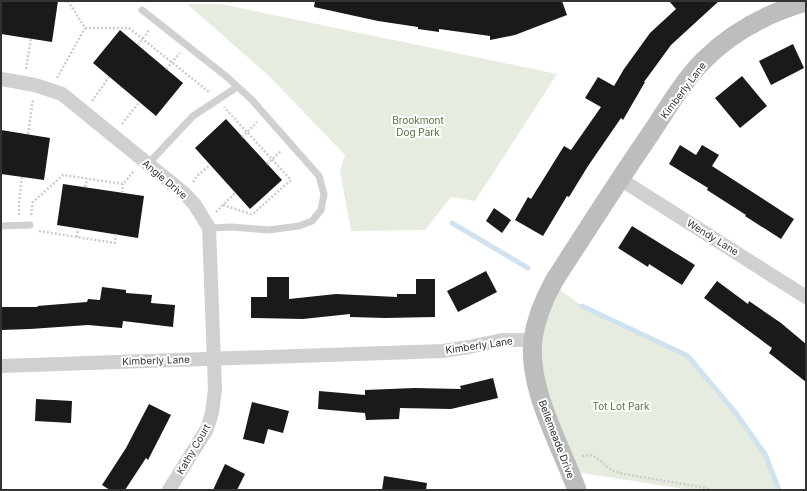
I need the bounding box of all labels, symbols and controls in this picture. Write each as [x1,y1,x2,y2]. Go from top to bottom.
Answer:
street label: Kimberly Lane [658,59,708,121]
park label: Brookmont Dog Park [392,114,445,138]
street label: Angie Drive [140,157,190,201]
street label: Wendy Lane [685,216,741,258]
street label: Kimberly Lane [445,334,514,356]
street label: Kimberly Lane [122,353,190,367]
street label: Bellemeade Drive [537,398,578,480]
park label: Tot Lot Park [593,400,650,412]
street label: Kathy Court [174,421,213,476]

